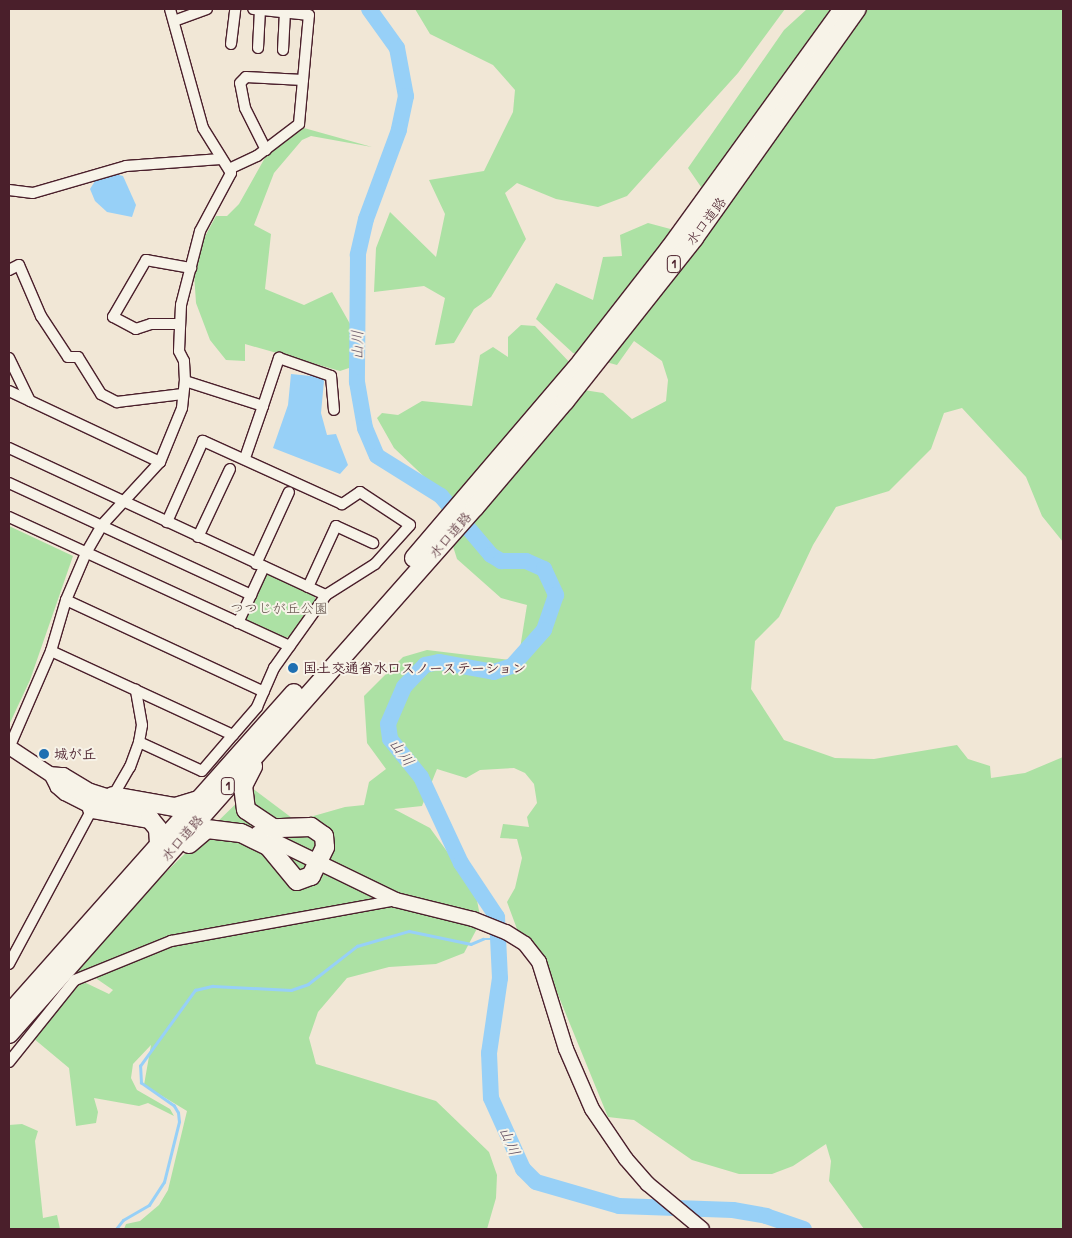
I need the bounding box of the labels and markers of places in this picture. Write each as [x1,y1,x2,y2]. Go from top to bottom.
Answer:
place label: 国土交通省水口スノーステーション [303,660,527,676]
marker: 国土交通省水口スノーステーション [287,662,299,674]
place label: 城が丘 [54,746,96,762]
marker: 城が丘 [38,748,50,760]

